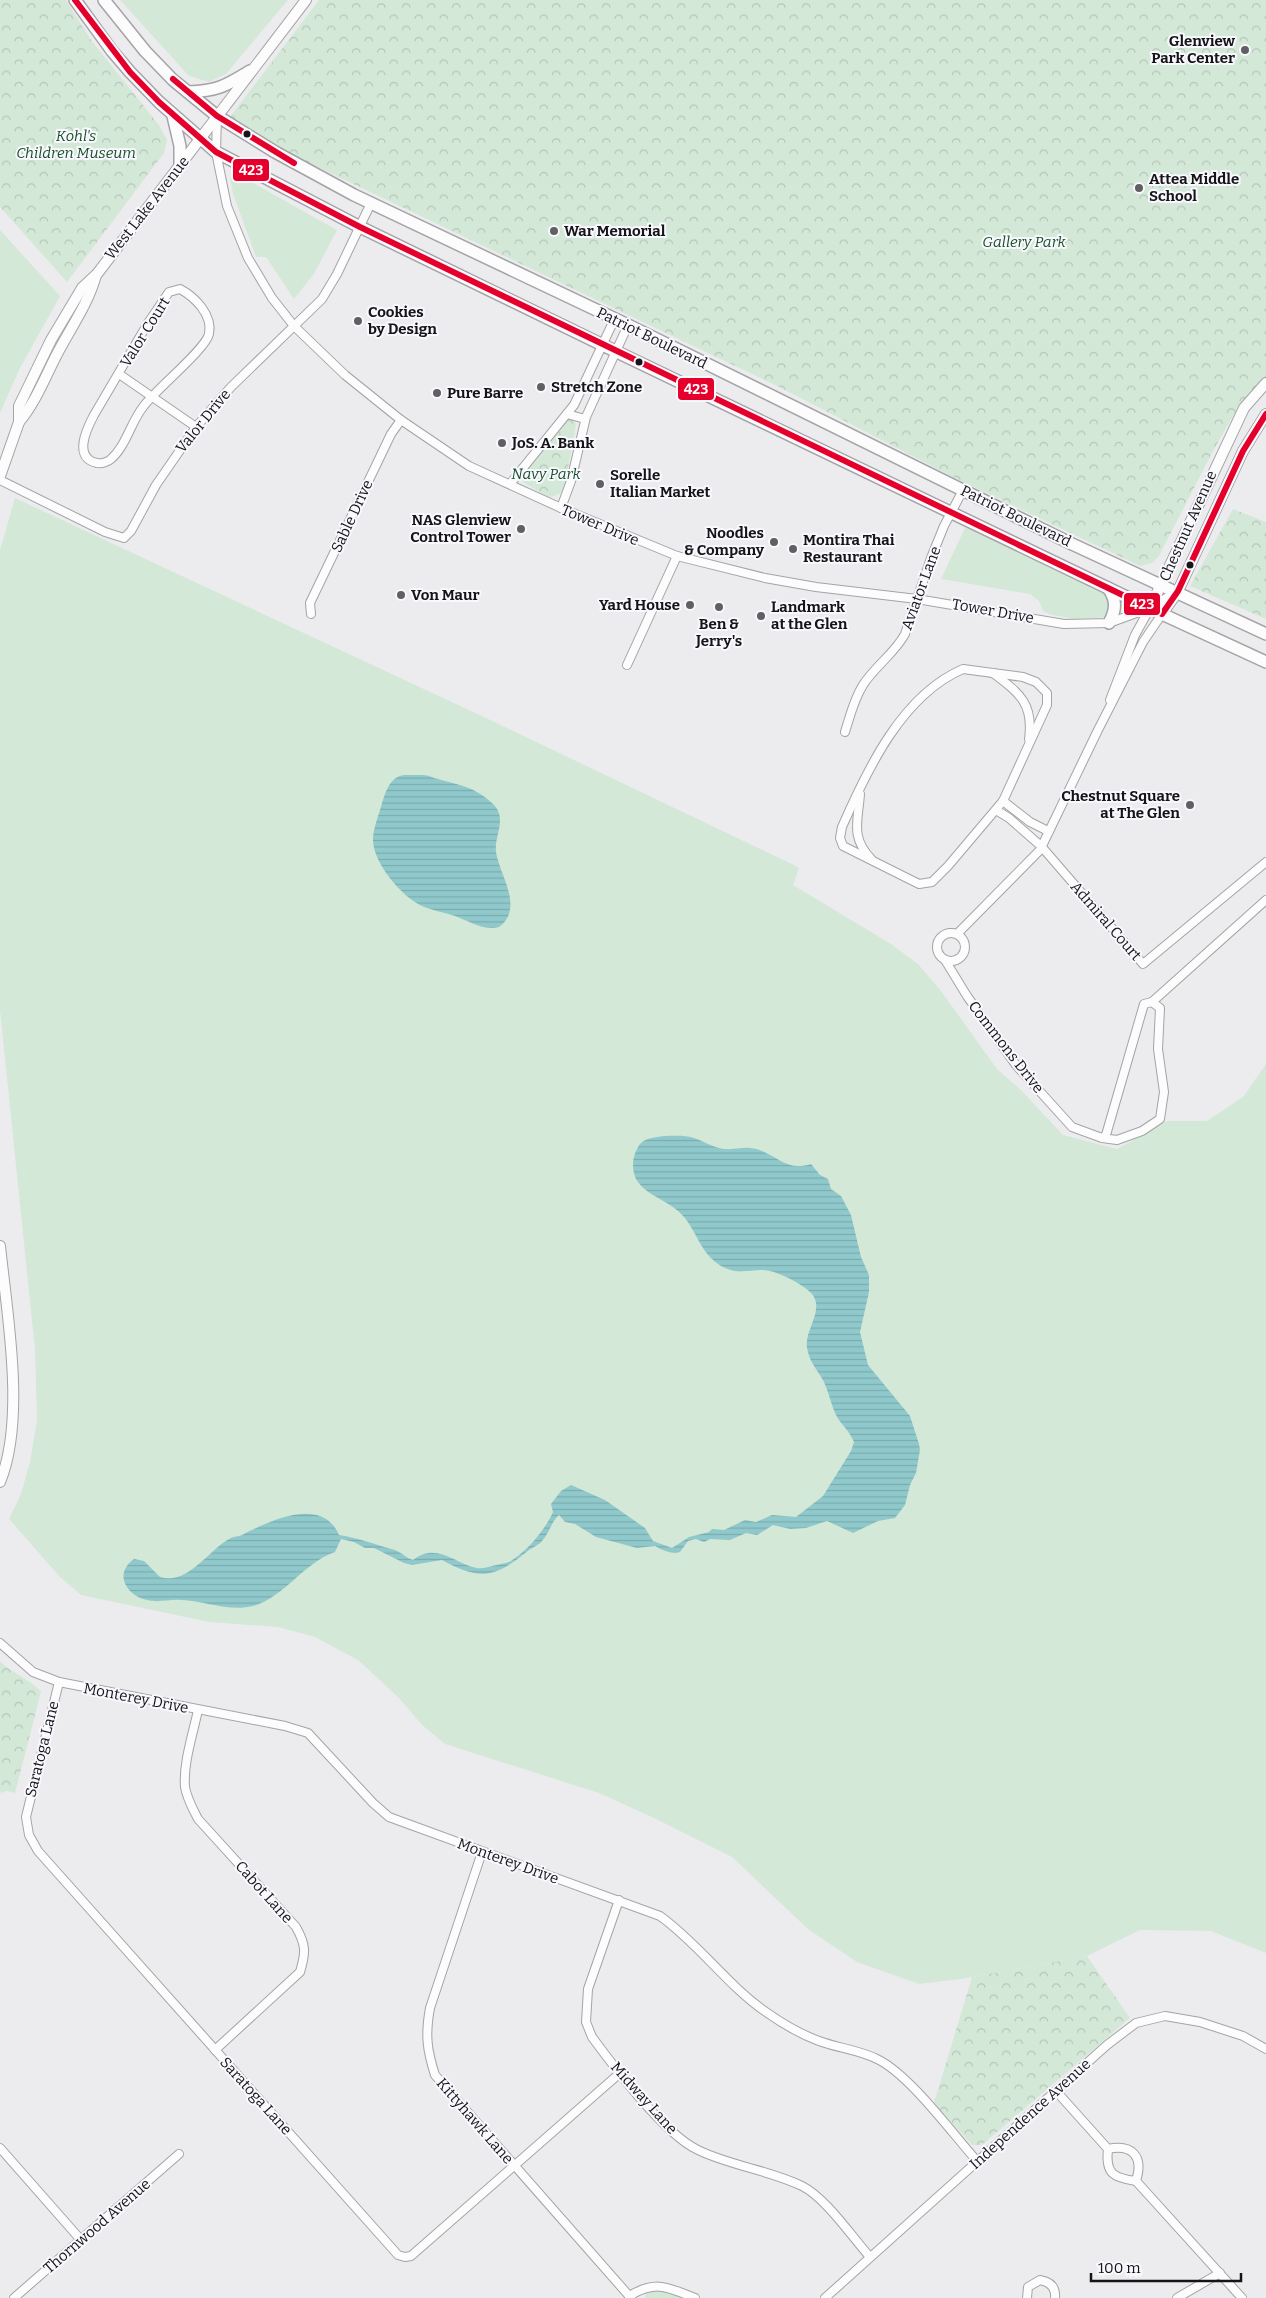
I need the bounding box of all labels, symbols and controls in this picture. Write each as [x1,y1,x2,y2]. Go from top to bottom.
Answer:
place label: Glenview Park Center [1151,32,1235,67]
marker: Glenview Park Center [1239,44,1251,56]
park label: Kohl's Children Museum [16,127,136,162]
unlabelled marker [242,129,252,139]
street label: West Lake Avenue [101,153,193,263]
line badge: 423 [232,158,270,182]
text: 423 [239,162,263,179]
place label: Attea Middle School [1149,170,1239,205]
marker: Attea Middle School [1133,182,1145,194]
place label: War Memorial [564,222,666,240]
marker: War Memorial [548,225,560,237]
park label: Gallery Park [982,233,1067,251]
street label: Valor Court [116,293,174,370]
place label: Cookies by Design [368,303,437,338]
street label: Patriot Boulevard [594,303,710,373]
marker: Cookies by Design [352,315,364,327]
unlabelled marker [634,357,644,367]
line badge: 423 [677,377,715,401]
place label: Stretch Zone [551,378,642,396]
marker: Stretch Zone [535,381,547,393]
text: 423 [684,381,708,398]
place label: Pure Barre [447,384,523,402]
street label: Valor Drive [172,385,234,457]
marker: Pure Barre [431,387,443,399]
place label: JoS. A. Bank [511,434,594,452]
marker: JoS. A. Bank [496,437,508,449]
park label: Navy Park [511,465,582,483]
place label: Sorelle Italian Market [610,466,711,501]
street label: Chestnut Avenue [1156,468,1220,584]
street label: Sable Drive [327,477,377,555]
marker: Sorelle Italian Market [594,478,606,490]
street label: Patriot Boulevard [958,481,1074,551]
street label: Tower Drive [558,501,642,549]
place label: NAS Glenview Control Tower [410,511,511,546]
marker: NAS Glenview Control Tower [515,523,527,535]
place label: Noodles & Company [684,524,765,559]
place label: Montira Thai Restaurant [803,531,895,566]
marker: Noodles & Company [768,536,780,548]
marker: Montira Thai Restaurant [787,543,799,555]
street label: Aviator Lane [898,544,944,632]
unlabelled marker [1185,560,1195,570]
place label: Von Maur [411,586,480,604]
marker: Von Maur [395,589,407,601]
line badge: 423 [1123,592,1161,616]
street label: Tower Drive [951,595,1035,627]
place label: Yard House [599,596,680,614]
text: 423 [1130,596,1154,613]
place label: Landmark at the Glen [771,598,848,633]
marker: Yard House [684,599,696,611]
marker: Ben & Jerry's [713,601,725,613]
marker: Landmark at the Glen [755,610,767,622]
place label: Ben & Jerry's [695,615,742,650]
place label: Chestnut Square at The Glen [1061,787,1180,822]
marker: Chestnut Square at The Glen [1184,799,1196,811]
street label: Admiral Court [1067,878,1146,965]
street label: Commons Drive [964,997,1048,1097]
street label: Monterey Drive [82,1679,190,1717]
street label: Saratoga Lane [21,1699,63,1799]
street label: Monterey Drive [455,1834,561,1888]
street label: Cabot Lane [231,1857,297,1927]
street label: Saratoga Lane [216,2053,296,2139]
street label: Independence Avenue [966,2055,1094,2173]
street label: Midway Lane [607,2058,681,2138]
street label: Kittyhawk Lane [433,2074,517,2168]
street label: Thornwood Avenue [40,2175,154,2277]
scale bar [1091,2250,1241,2282]
text: 100 m [1098,2259,1141,2277]

